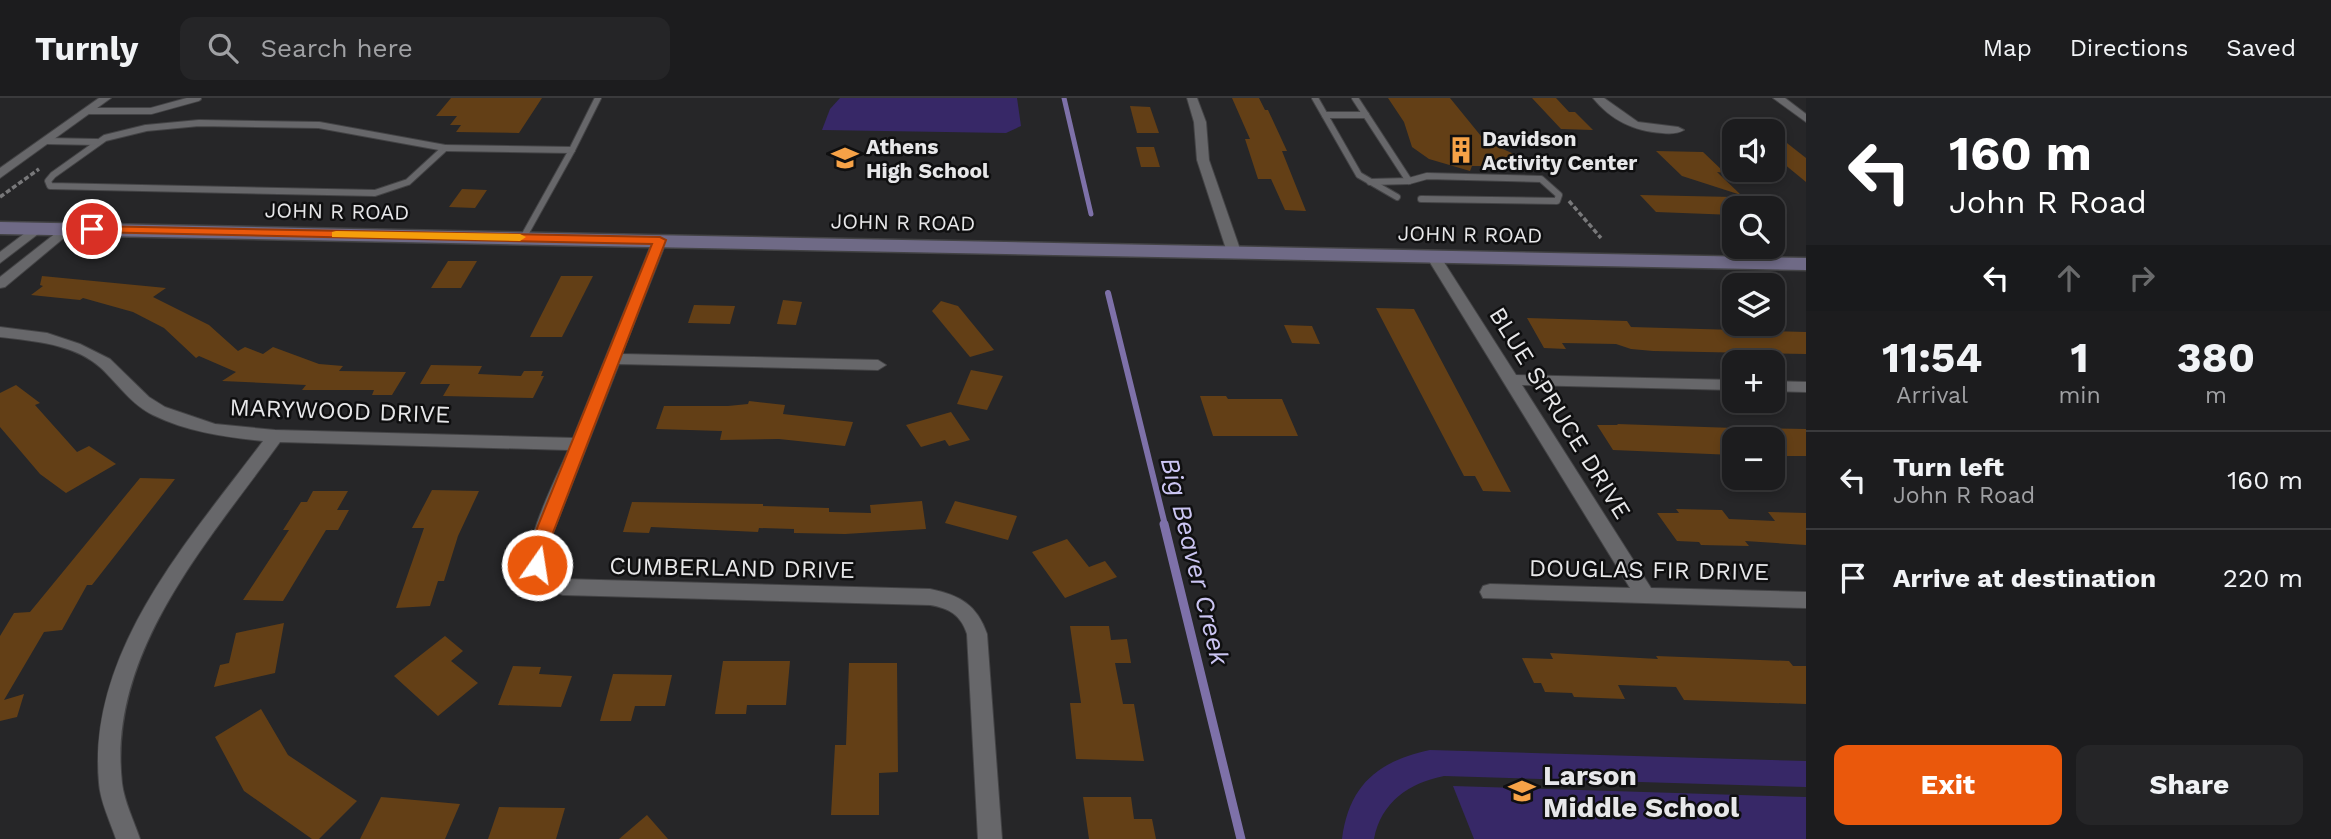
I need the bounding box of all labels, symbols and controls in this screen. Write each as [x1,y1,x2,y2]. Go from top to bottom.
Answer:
search box [180,17,670,80]
text: Turnly [35,29,138,68]
icon: search [204,29,242,67]
text: Search here [260,33,413,63]
text: Map [1983,34,2032,62]
text: Directions [2070,34,2188,62]
text: Saved [2226,34,2296,62]
map controls [1722,119,1785,490]
button: sound [1722,119,1785,182]
text: 160 m [1949,124,2092,182]
place label: Davidson Activity Center [1482,126,1637,175]
icon: left [1834,126,1925,217]
place label: Athens High School [866,134,989,183]
building icon: Davidson Activity Center [1446,135,1476,165]
school or university icon: Athens High School [830,143,860,173]
text: John R Road [1949,183,2147,221]
button: search [1722,196,1785,259]
street label: JOHN R ROAD [264,197,410,225]
pin [62,199,122,259]
street label: JOHN R ROAD [830,208,976,236]
icon: arrive [73,210,111,248]
street label: JOHN R ROAD [1397,220,1543,248]
icon: left [1977,259,2015,297]
icon: ahead [2050,259,2088,297]
icon: right [2123,259,2161,297]
button: layers [1722,273,1785,336]
street label: BLUE SPRUCE DRIVE [1483,302,1637,524]
text: 11:54 [1882,333,1982,382]
text: 1 [2071,333,2089,382]
text: 380 [2177,333,2255,382]
button: + [1722,350,1785,413]
text: Arrival [1896,382,1968,409]
text: min [2058,382,2101,409]
text: m [2205,382,2227,409]
street label: MARYWOOD DRIVE [229,393,451,429]
button: − [1722,427,1785,490]
text: Turn left [1893,452,2004,482]
water label: Big Beaver Creek [1155,454,1236,669]
icon: left [1834,461,1872,499]
text: 160 m [2227,465,2303,495]
text: John R Road [1893,482,2035,509]
position arrow [500,528,574,602]
street label: CUMBERLAND DRIVE [609,552,855,584]
street label: DOUGLAS FIR DRIVE [1529,554,1769,586]
icon: arrive [1834,559,1872,597]
text: Arrive at destination [1893,563,2156,593]
text: 220 m [2223,563,2303,593]
button: Exit [1834,745,2062,825]
button: Share [2076,745,2303,825]
place label: Larson Middle School [1543,759,1740,824]
school or university icon: Larson Middle School [1507,776,1537,806]

